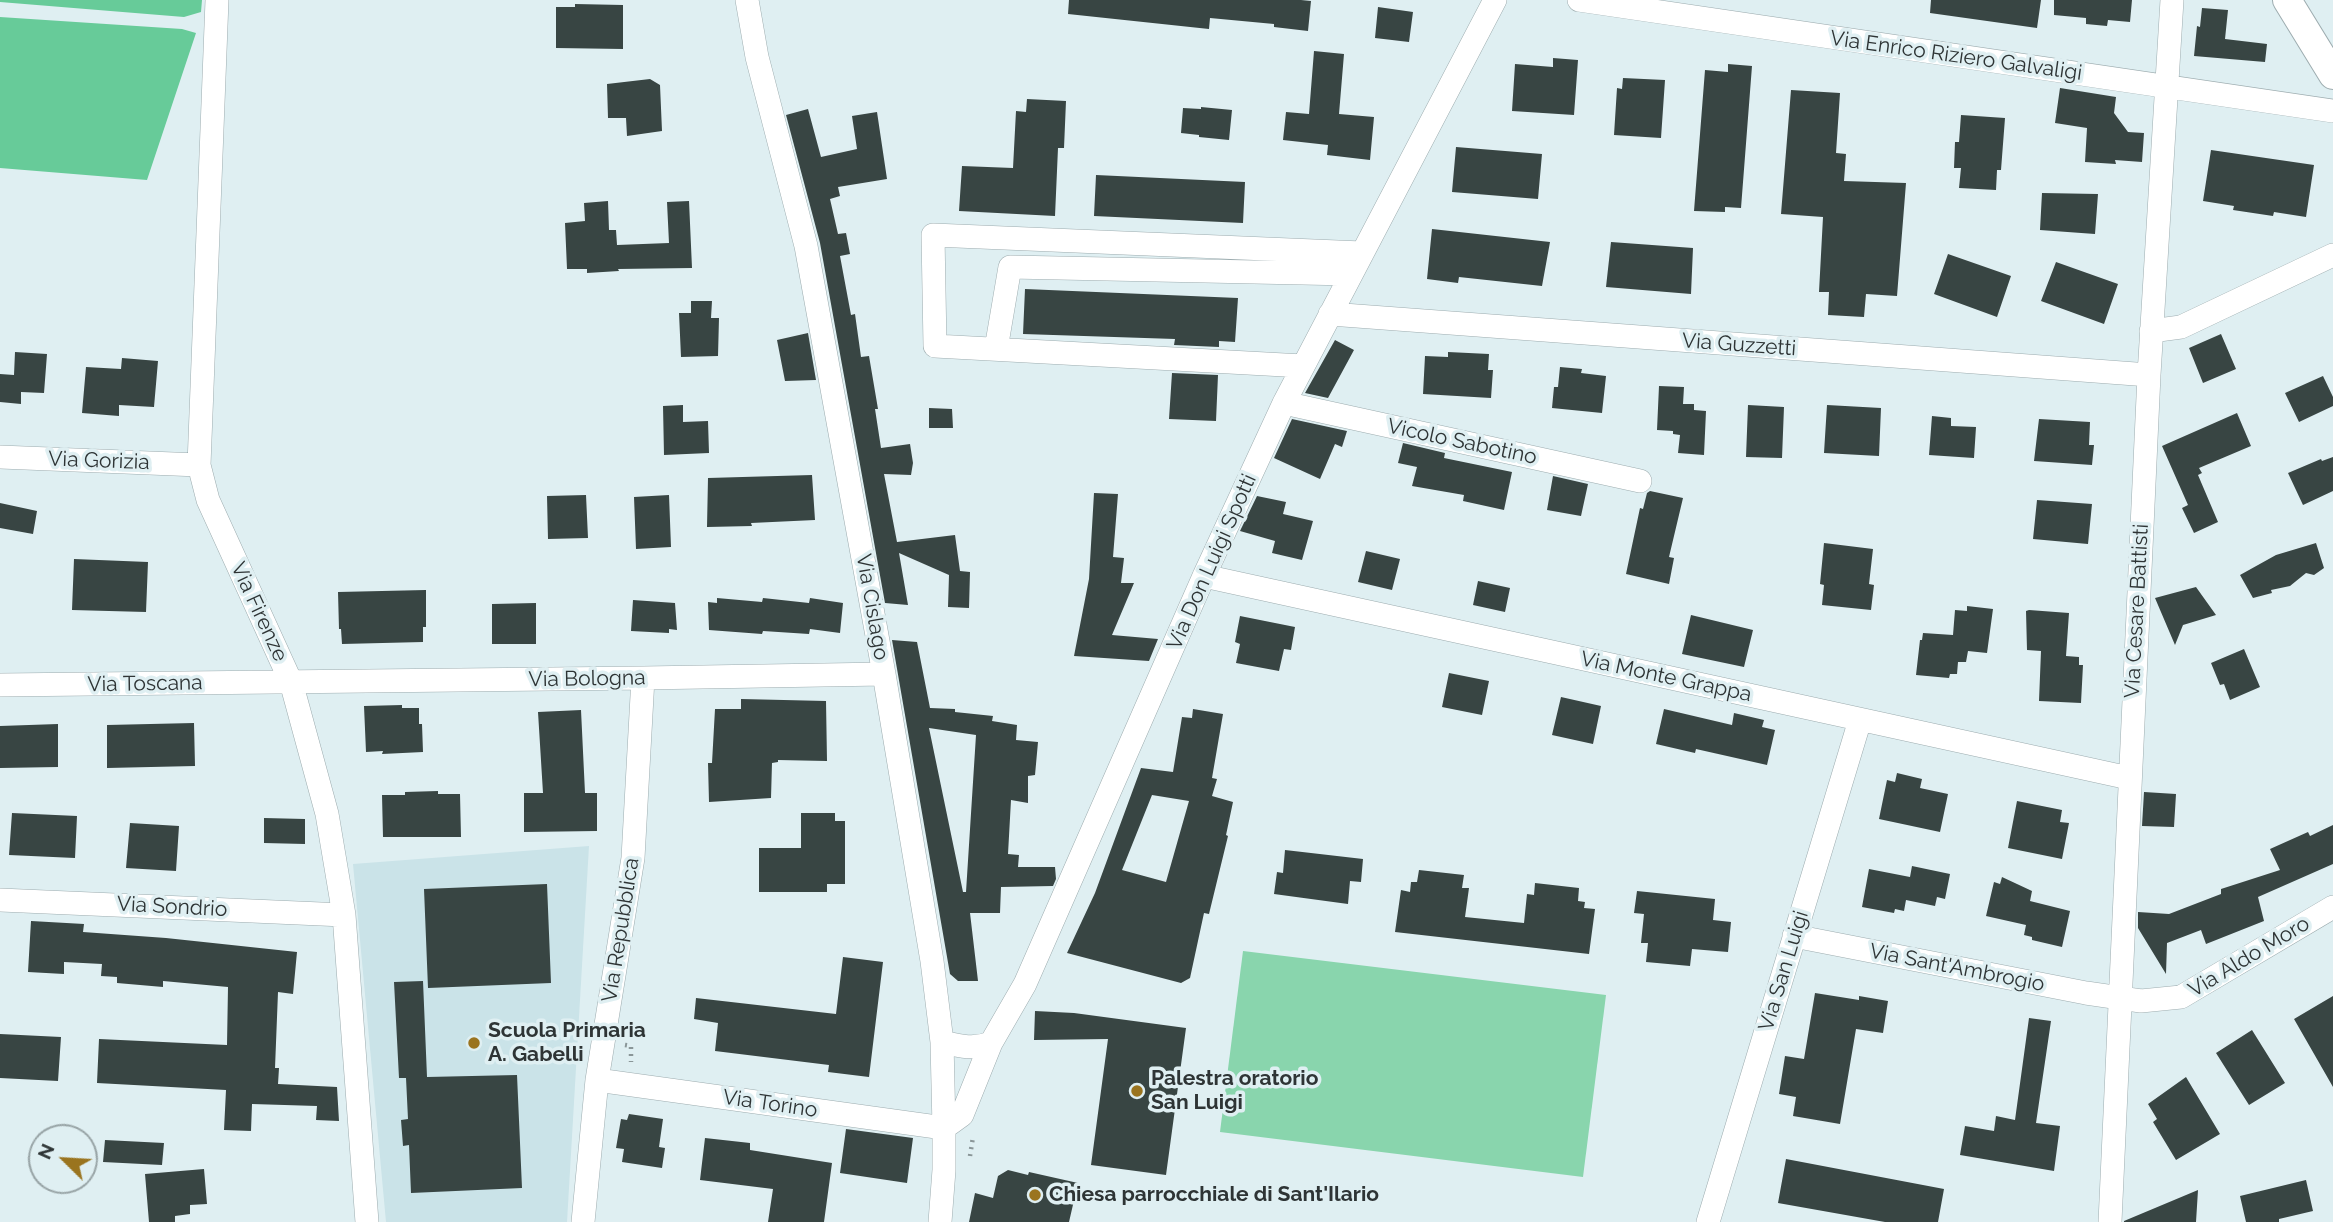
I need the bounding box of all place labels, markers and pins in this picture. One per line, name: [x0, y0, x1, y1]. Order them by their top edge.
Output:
place label: Scuola Primaria A. Gabelli: [488, 1018, 646, 1068]
marker: Scuola Primaria A. Gabelli: [466, 1035, 482, 1051]
place label: Palestra oratorio San Luigi: [1151, 1066, 1318, 1116]
marker: Palestra oratorio San Luigi: [1129, 1083, 1145, 1099]
place label: Chiesa parrocchiale di Sant'Ilario: [1049, 1182, 1379, 1208]
marker: Chiesa parrocchiale di Sant'Ilario: [1027, 1187, 1043, 1203]

